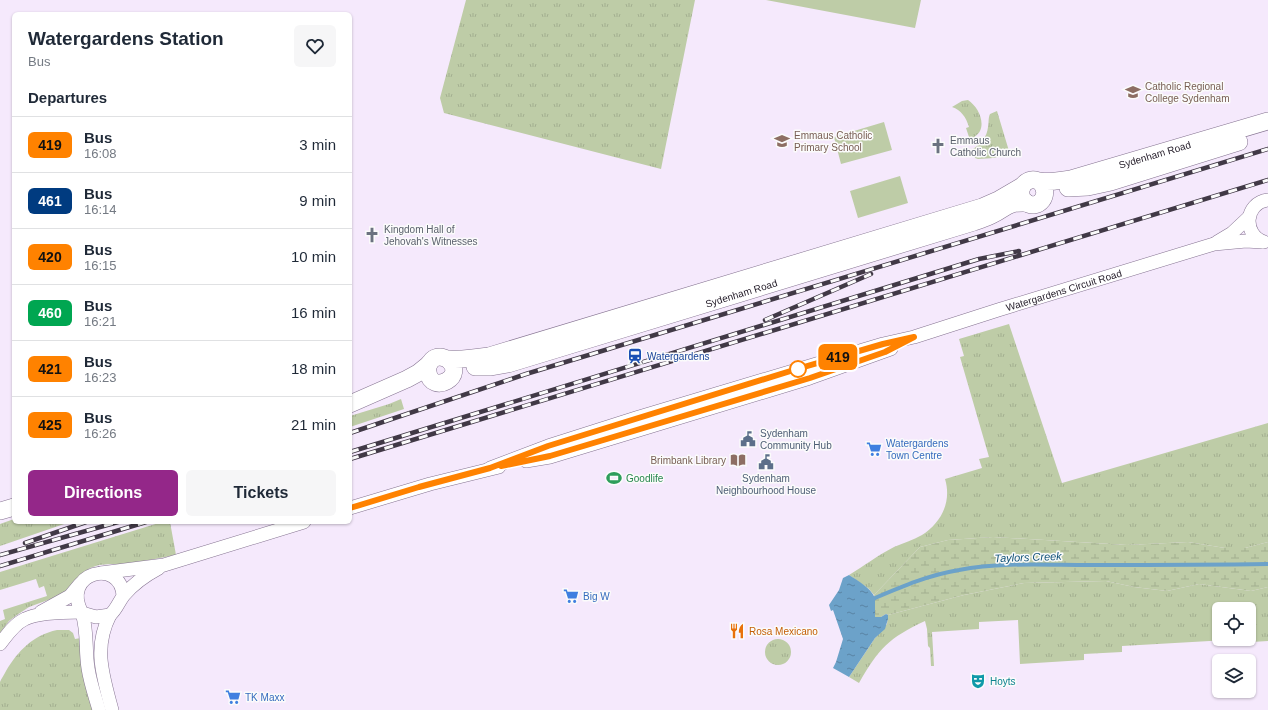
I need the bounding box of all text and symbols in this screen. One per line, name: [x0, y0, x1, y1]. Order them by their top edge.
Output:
button: heart: [294, 25, 336, 67]
text: Watergardens Station: [28, 28, 224, 49]
text: Bus: [28, 54, 50, 69]
place label: Catholic Regional College Sydenham: [1145, 81, 1230, 104]
school or university icon: Catholic Regional College Sydenham: [1124, 83, 1142, 101]
text: Departures: [28, 89, 107, 106]
text: Bus: [84, 129, 112, 146]
place label: Emmaus Catholic Primary School: [794, 130, 872, 153]
school or university icon: Emmaus Catholic Primary School: [773, 132, 791, 150]
place label: Emmaus Catholic Church: [950, 135, 1021, 158]
text: 3 min: [299, 136, 336, 153]
text: 419: [38, 137, 62, 153]
church icon: Emmaus Catholic Church: [929, 137, 947, 155]
street label: Sydenham Road: [1117, 139, 1192, 171]
text: 16:08: [84, 146, 117, 161]
text: Bus: [84, 185, 112, 202]
text: 9 min: [299, 192, 336, 209]
text: 461: [38, 193, 62, 209]
text: 16:14: [84, 202, 117, 217]
place label: Kingdom Hall of Jehovah's Witnesses: [384, 224, 478, 247]
church icon: Kingdom Hall of Jehovah's Witnesses: [363, 226, 381, 244]
text: Bus: [84, 241, 112, 258]
text: 10 min: [291, 248, 336, 265]
text: 420: [38, 249, 62, 265]
text: 16:15: [84, 258, 117, 273]
street label: Watergardens Circuit Road: [1005, 268, 1123, 313]
street label: Sydenham Road: [704, 277, 779, 310]
text: Bus: [84, 297, 112, 314]
text: 16 min: [291, 304, 336, 321]
text: 460: [38, 305, 62, 321]
text: 16:21: [84, 314, 117, 329]
line badge: 419: [815, 344, 861, 370]
station icon: Watergardens: [626, 347, 644, 365]
text: 419: [826, 349, 850, 365]
place label: Watergardens: [647, 351, 709, 362]
text: Bus: [84, 353, 112, 370]
text: 18 min: [291, 360, 336, 377]
unlabelled marker: [789, 360, 807, 378]
text: 421: [38, 361, 62, 377]
text: 16:23: [84, 370, 117, 385]
text: Bus: [84, 409, 112, 426]
text: 21 min: [291, 416, 336, 433]
text: 425: [38, 417, 62, 433]
text: 16:26: [84, 426, 117, 441]
place label: Sydenham Community Hub: [760, 428, 832, 451]
public building icon: Sydenham Community Hub: [739, 430, 757, 448]
place label: Watergardens Town Centre: [886, 438, 948, 461]
supermarket icon: Watergardens Town Centre: [865, 440, 883, 458]
library icon: Brimbank Library: [729, 451, 747, 469]
public building icon: Sydenham Neighbourhood House: [757, 453, 775, 471]
place label: Brimbank Library: [650, 455, 726, 466]
sports icon: Goodlife: [605, 469, 623, 487]
button: Directions: [28, 470, 178, 516]
button: Tickets: [186, 470, 336, 516]
place label: Goodlife: [626, 473, 664, 484]
place label: Sydenham Neighbourhood House: [716, 473, 816, 496]
water label: Taylors Creek: [994, 550, 1062, 564]
supermarket icon: Big W: [562, 587, 580, 605]
place label: Big W: [583, 591, 610, 602]
map controls: [1212, 602, 1256, 698]
button: locate: [1212, 602, 1256, 646]
restaurant icon: Rosa Mexicano: [728, 622, 746, 640]
place label: Rosa Mexicano: [749, 626, 818, 637]
button: layers: [1212, 654, 1256, 698]
theatre icon: Hoyts: [969, 672, 987, 690]
place label: Hoyts: [990, 676, 1016, 687]
supermarket icon: TK Maxx: [224, 688, 242, 706]
place label: TK Maxx: [245, 692, 284, 703]

